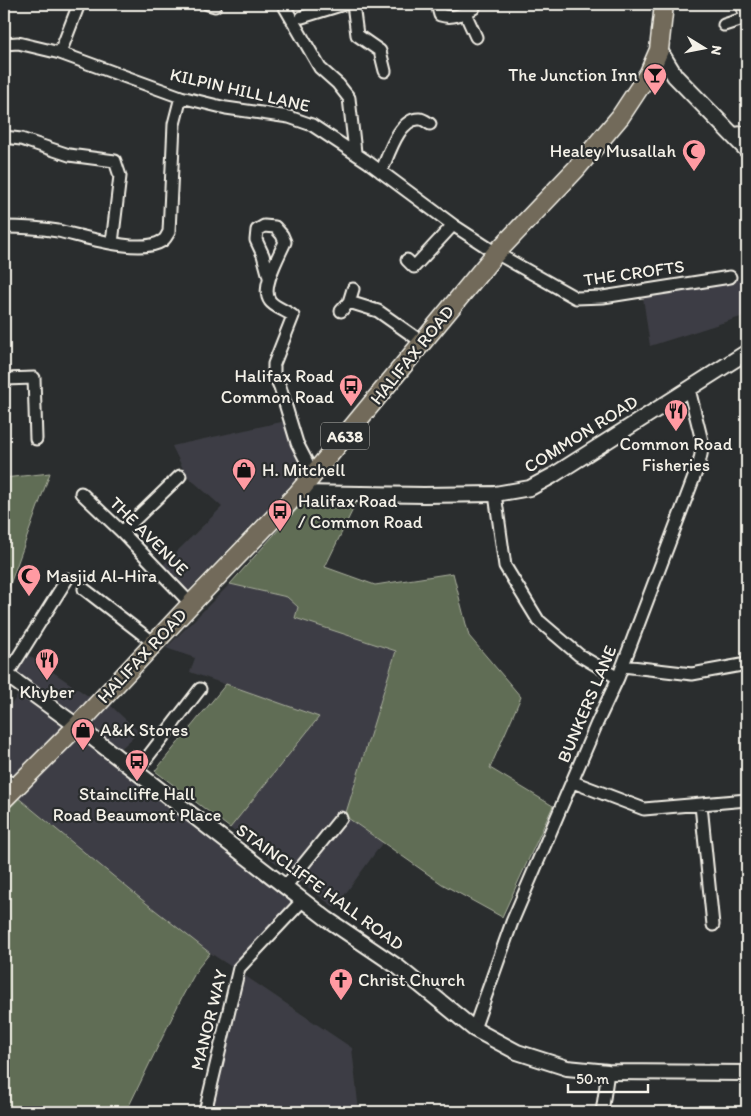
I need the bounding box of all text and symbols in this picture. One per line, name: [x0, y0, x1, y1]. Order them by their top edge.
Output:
north arrow: [678, 22, 728, 72]
text: N: [707, 44, 726, 56]
bar icon: The Junction Inn: [642, 62, 668, 96]
street label: KILPIN HILL LANE: [168, 63, 312, 117]
place label: The Junction Inn: [508, 64, 638, 86]
mosque icon: Healey Musallah: [681, 138, 707, 172]
place label: Healey Musallah: [550, 140, 676, 162]
street label: THE CROFTS: [582, 255, 686, 291]
street label: HALIFAX ROAD: [365, 301, 459, 409]
place label: Halifax Road Common Road: [221, 365, 334, 408]
bus stop icon: Halifax Road Common Road: [338, 373, 364, 407]
street label: COMMON ROAD: [520, 390, 642, 478]
restaurant icon: Common Road Fisheries: [663, 398, 689, 432]
road number: A638: [321, 422, 369, 450]
place label: Common Road Fisheries: [619, 433, 733, 476]
shop icon: H. Mitchell: [231, 457, 257, 491]
place label: H. Mitchell: [262, 459, 345, 481]
place label: Halifax Road / Common Road: [298, 490, 423, 533]
street label: THE AVENUE: [105, 492, 193, 580]
bus stop icon: Halifax Road / Common Road: [267, 498, 293, 532]
mosque icon: Masjid Al-Hira: [16, 563, 42, 597]
place label: Masjid Al-Hira: [46, 565, 157, 587]
street label: HALIFAX ROAD: [92, 604, 192, 708]
street label: BUNKERS LANE: [552, 642, 622, 766]
restaurant icon: Khyber: [34, 647, 60, 681]
place label: Khyber: [20, 681, 75, 703]
shop icon: A&K Stores: [70, 717, 96, 751]
place label: A&K Stores: [100, 719, 188, 741]
bus stop icon: Staincliffe Hall Road Beaumont Place: [124, 748, 150, 782]
place label: Staincliffe Hall Road Beaumont Place: [53, 783, 221, 826]
street label: STAINCLIFFE HALL ROAD: [232, 819, 408, 955]
street label: MANOR WAY: [186, 967, 232, 1073]
church icon: Christ Church: [328, 967, 354, 1001]
place label: Christ Church: [358, 969, 465, 991]
scale bar: [568, 1061, 648, 1093]
text: 50 m: [576, 1070, 609, 1088]

